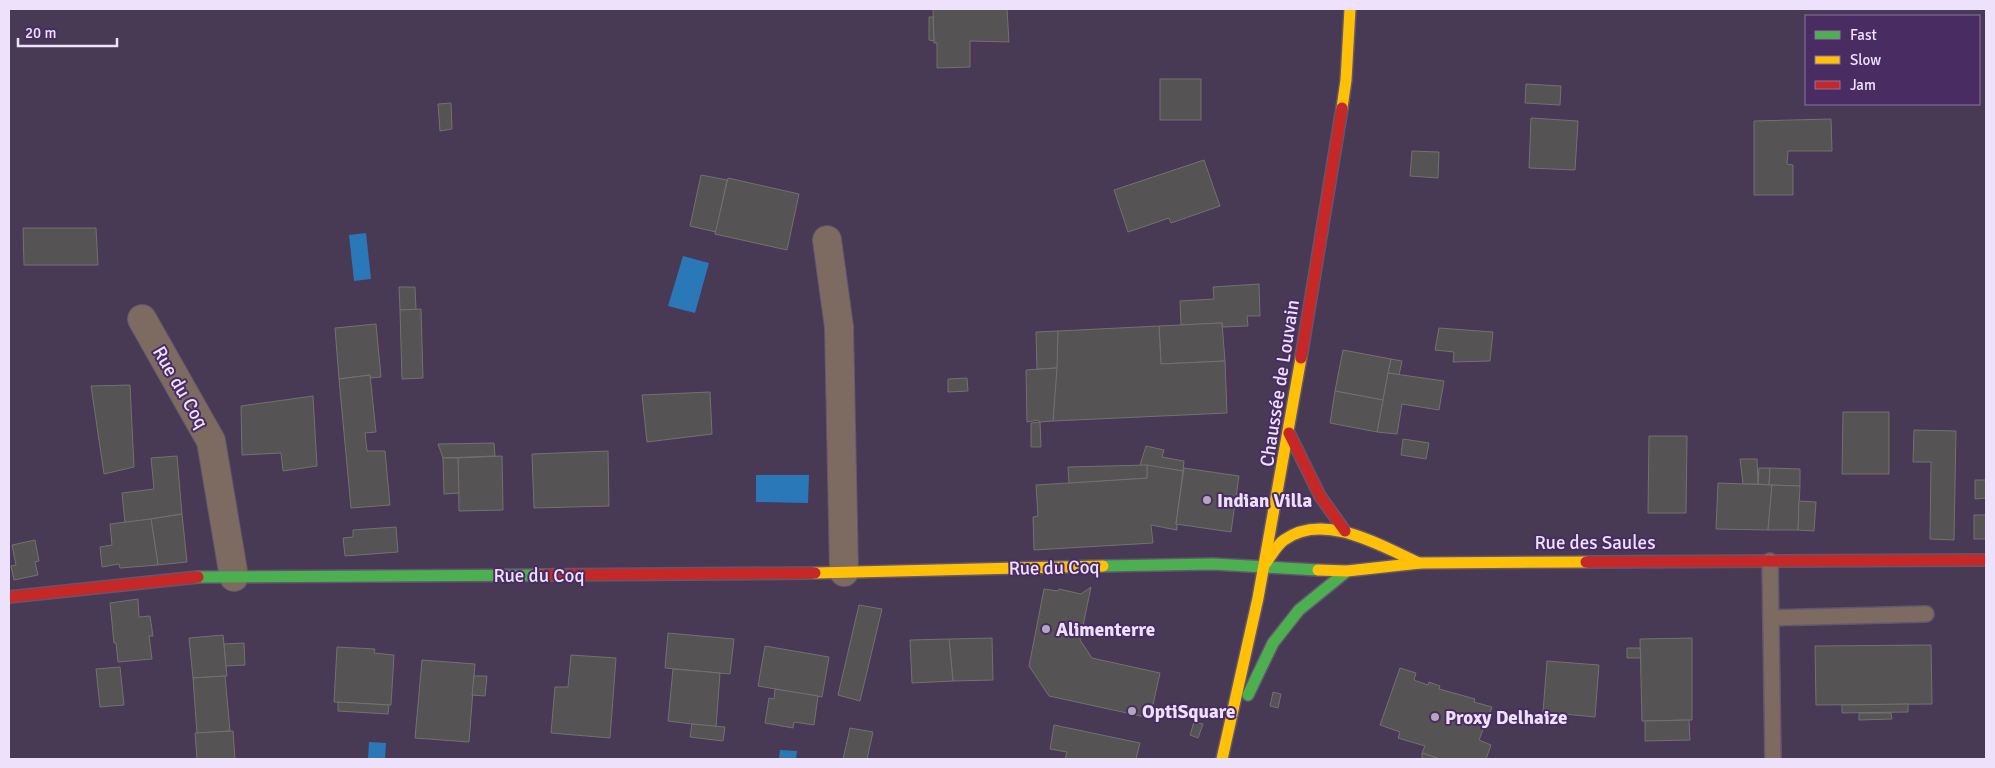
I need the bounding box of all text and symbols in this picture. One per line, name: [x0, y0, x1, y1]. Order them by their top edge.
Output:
scale bar: [18, 15, 116, 47]
legend: [1805, 15, 1980, 105]
text: 20 m: [25, 24, 56, 42]
text: Fast: [1850, 26, 1877, 44]
text: Slow: [1850, 51, 1881, 69]
text: Jam: [1850, 76, 1876, 94]
street label: Chaussée de Louvain: [1255, 298, 1305, 468]
street label: Rue du Coq: [147, 342, 213, 433]
place label: Indian Villa: [1217, 489, 1313, 513]
marker: Indian Villa: [1201, 494, 1213, 506]
street label: Rue des Saules: [1535, 531, 1655, 555]
street label: Rue du Coq: [1008, 555, 1100, 581]
street label: Rue du Coq: [494, 564, 584, 588]
place label: Alimenterre: [1056, 618, 1155, 642]
marker: Alimenterre: [1040, 623, 1052, 635]
place label: OptiSquare: [1142, 700, 1235, 724]
marker: OptiSquare: [1126, 705, 1138, 717]
place label: Proxy Delhaize: [1445, 706, 1567, 730]
marker: Proxy Delhaize: [1429, 711, 1441, 723]

